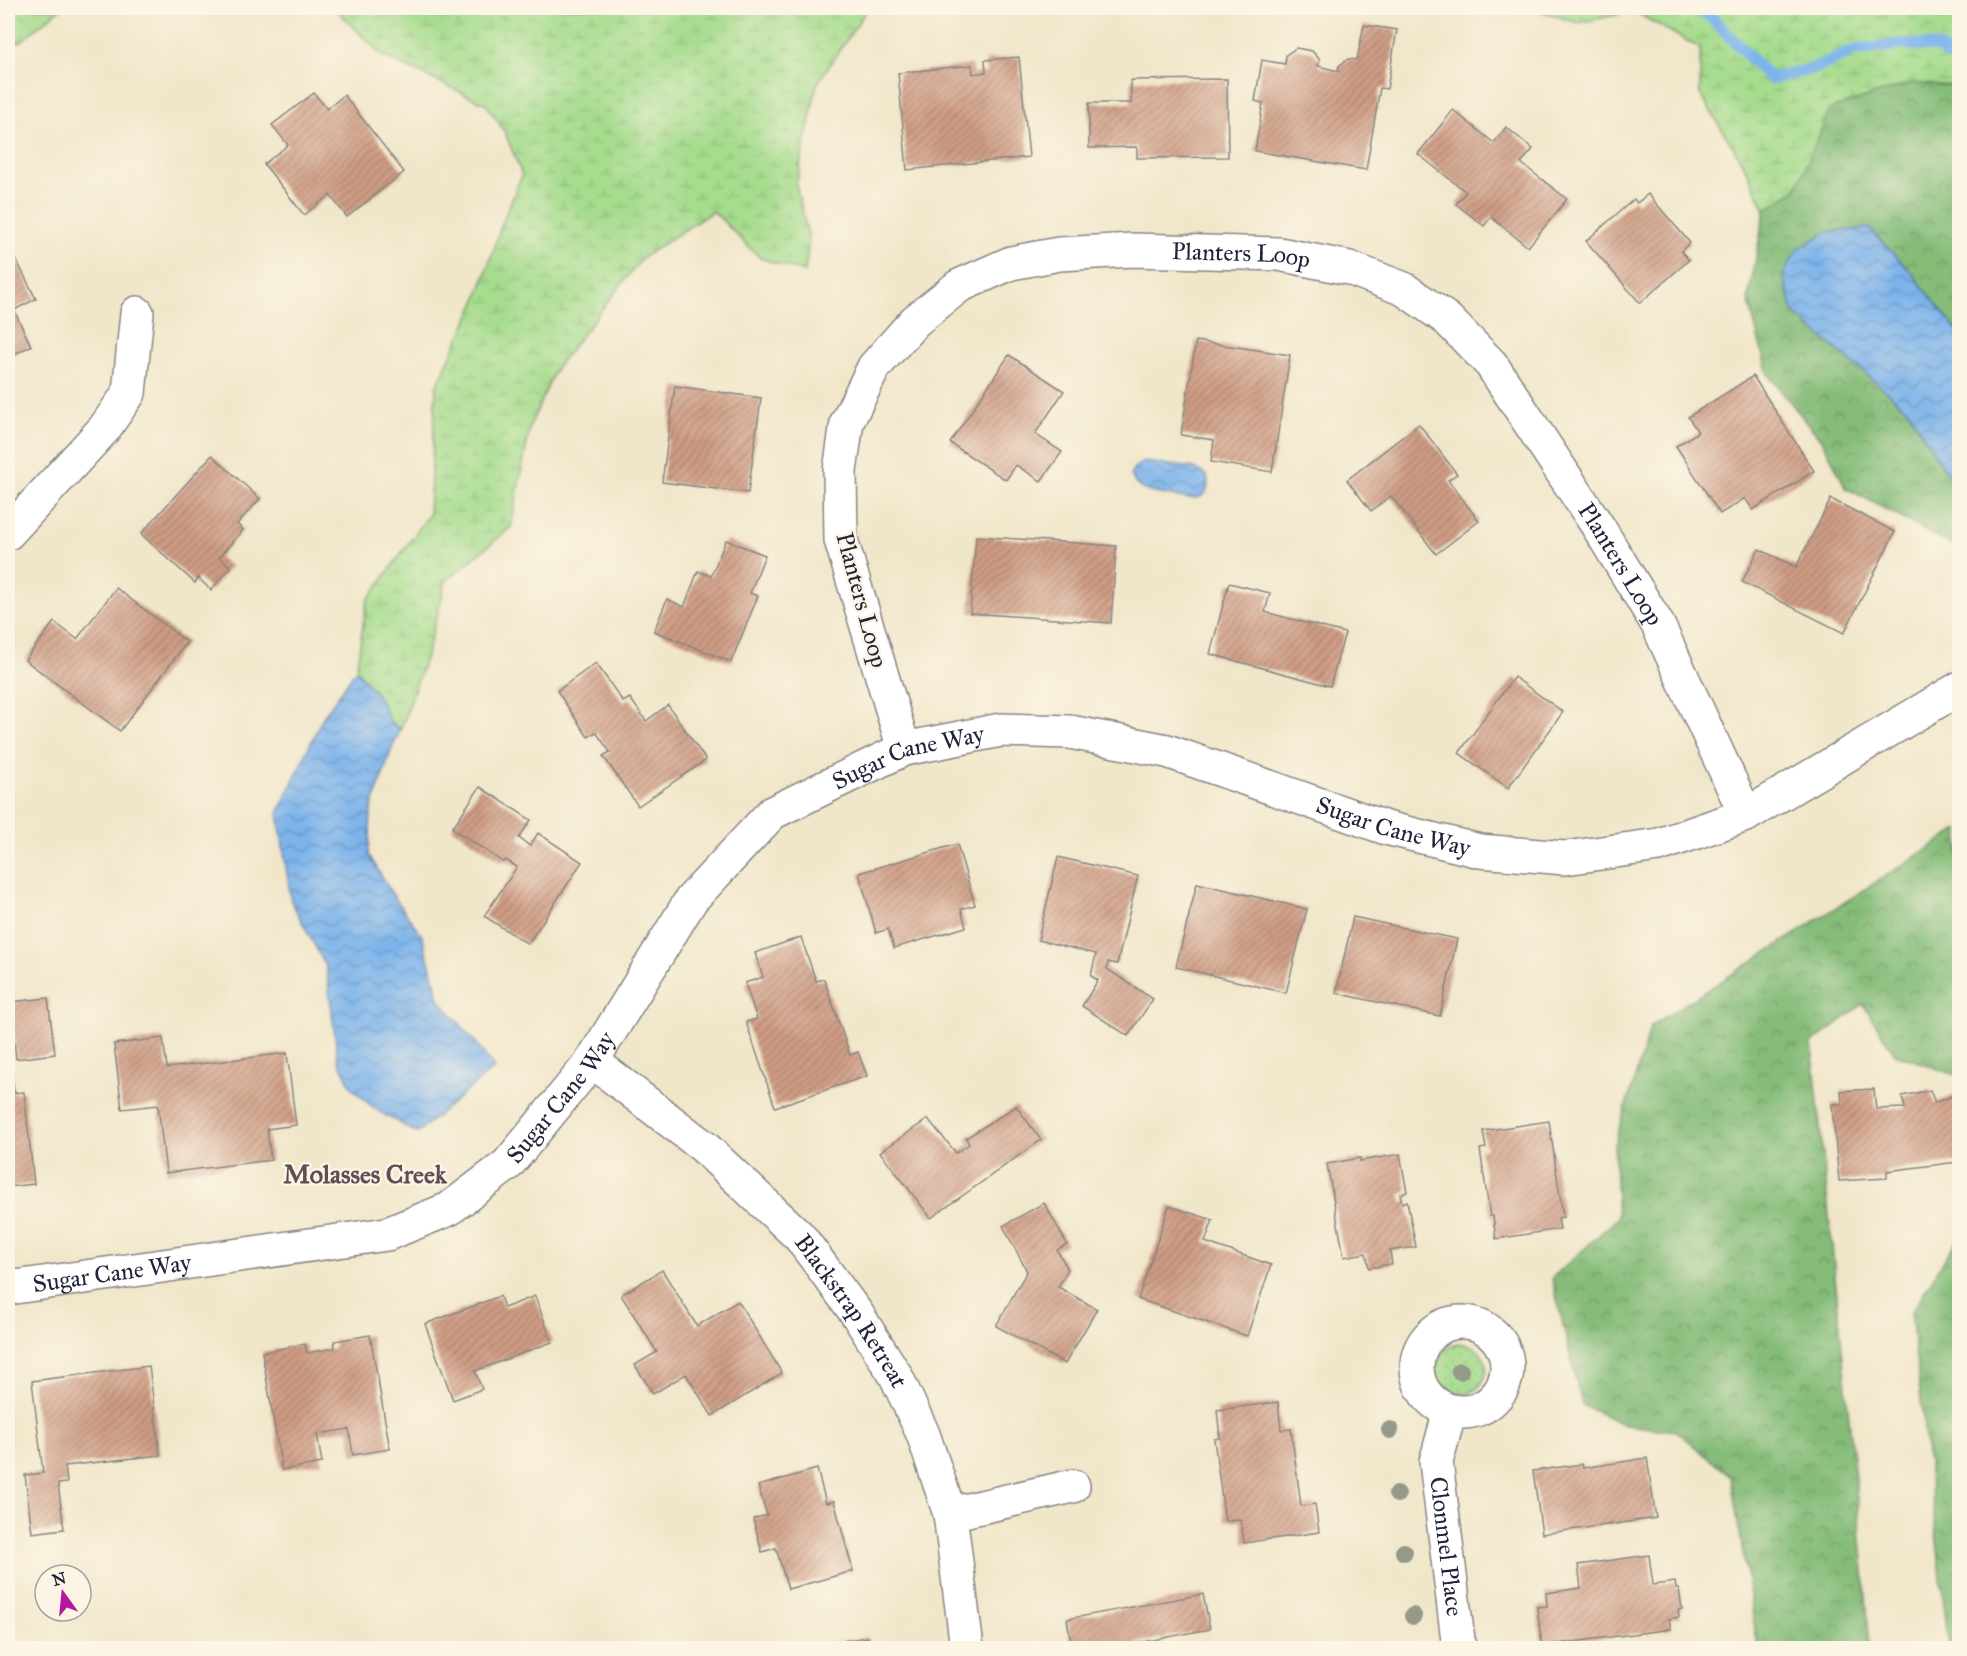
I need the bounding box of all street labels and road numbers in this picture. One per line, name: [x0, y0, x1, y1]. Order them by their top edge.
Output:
street label: Planters Loop: [1171, 236, 1313, 275]
street label: Planters Loop: [1571, 497, 1670, 631]
street label: Planters Loop: [830, 529, 894, 671]
street label: Sugar Cane Way: [827, 718, 987, 797]
street label: Sugar Cane Way: [1312, 790, 1474, 863]
street label: Sugar Cane Way: [500, 1025, 622, 1169]
street label: Blackstrap Retreat: [788, 1228, 915, 1393]
street label: Sugar Cane Way: [31, 1247, 194, 1299]
street label: Clonmel Place: [1423, 1475, 1470, 1618]

